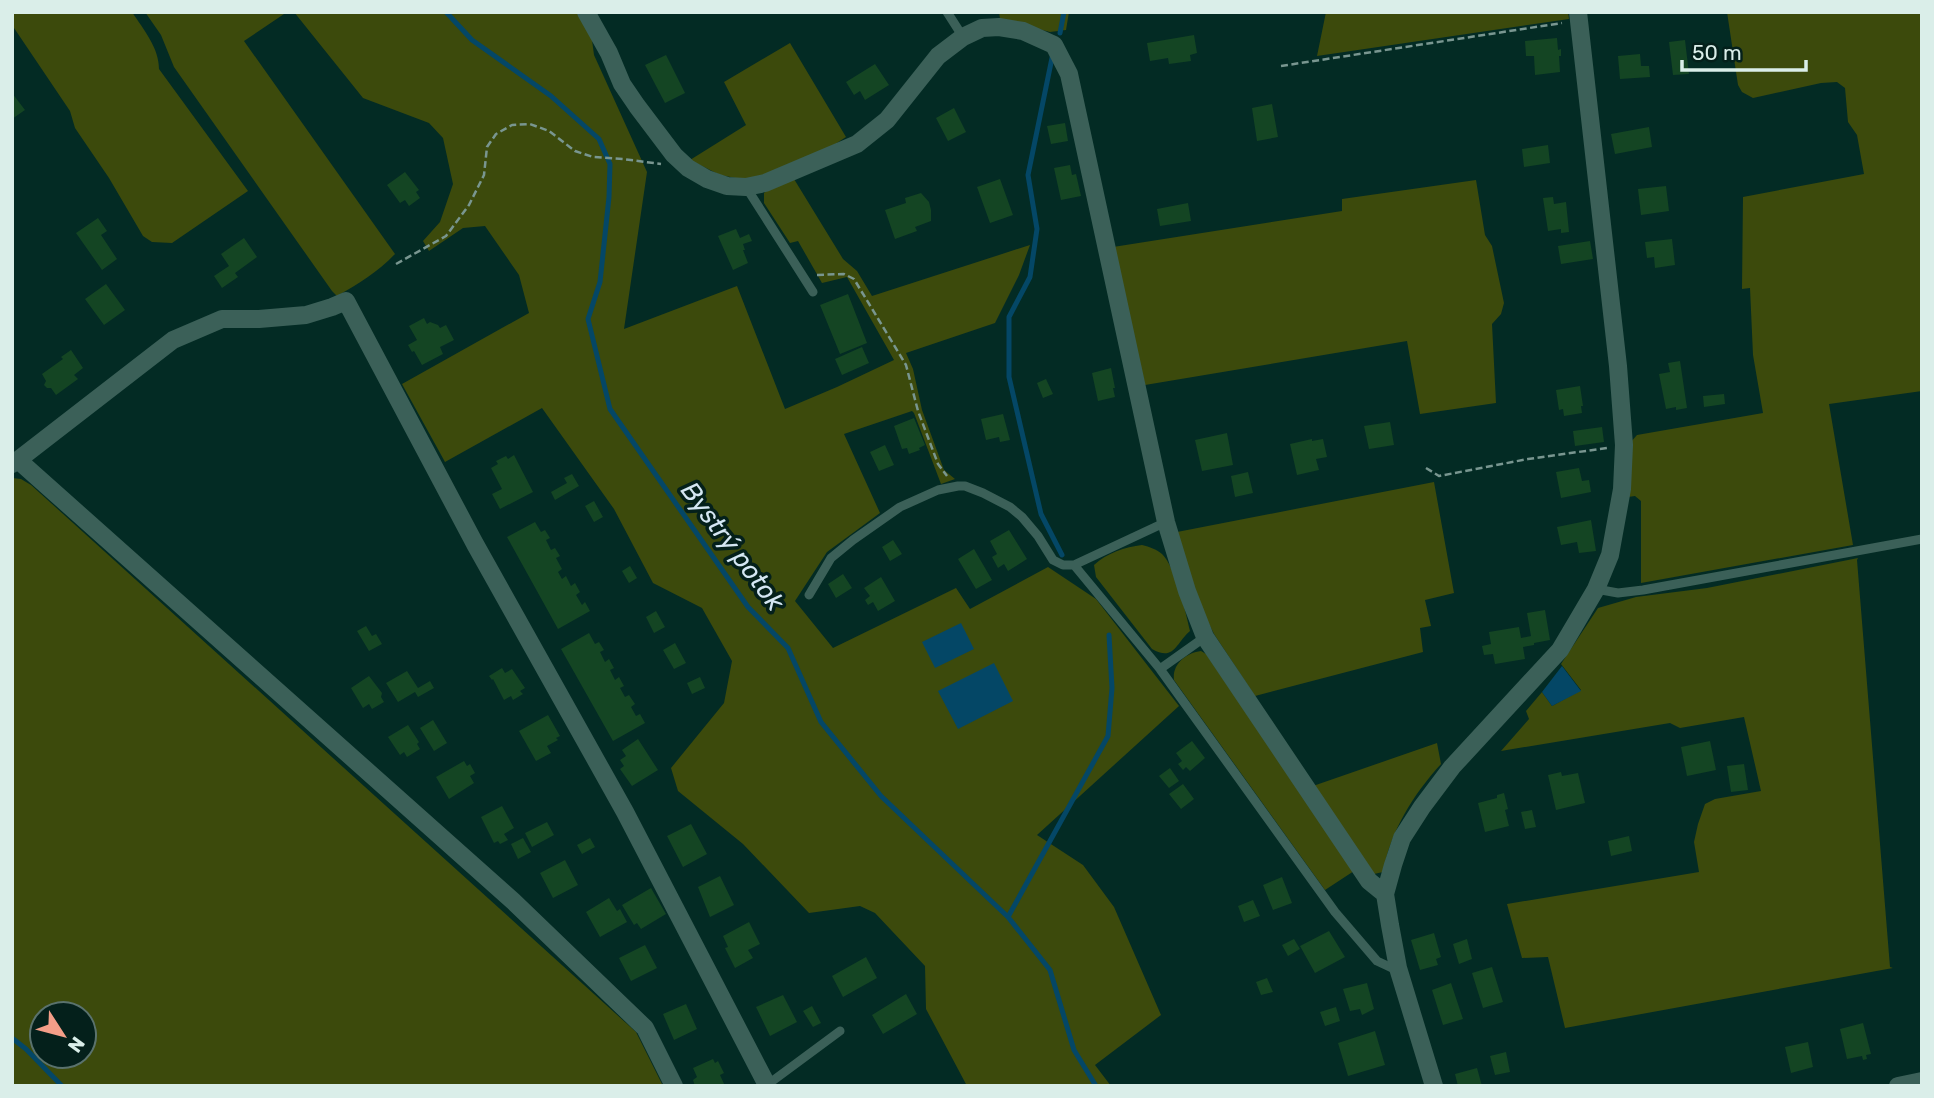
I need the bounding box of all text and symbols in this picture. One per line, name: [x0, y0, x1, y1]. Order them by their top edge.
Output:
scale bar: [1682, 28, 1806, 72]
text: 50 m: [1692, 40, 1742, 65]
water label: Bystrý potok: [674, 476, 791, 617]
north arrow: [28, 1000, 98, 1070]
text: N: [63, 1032, 90, 1057]

